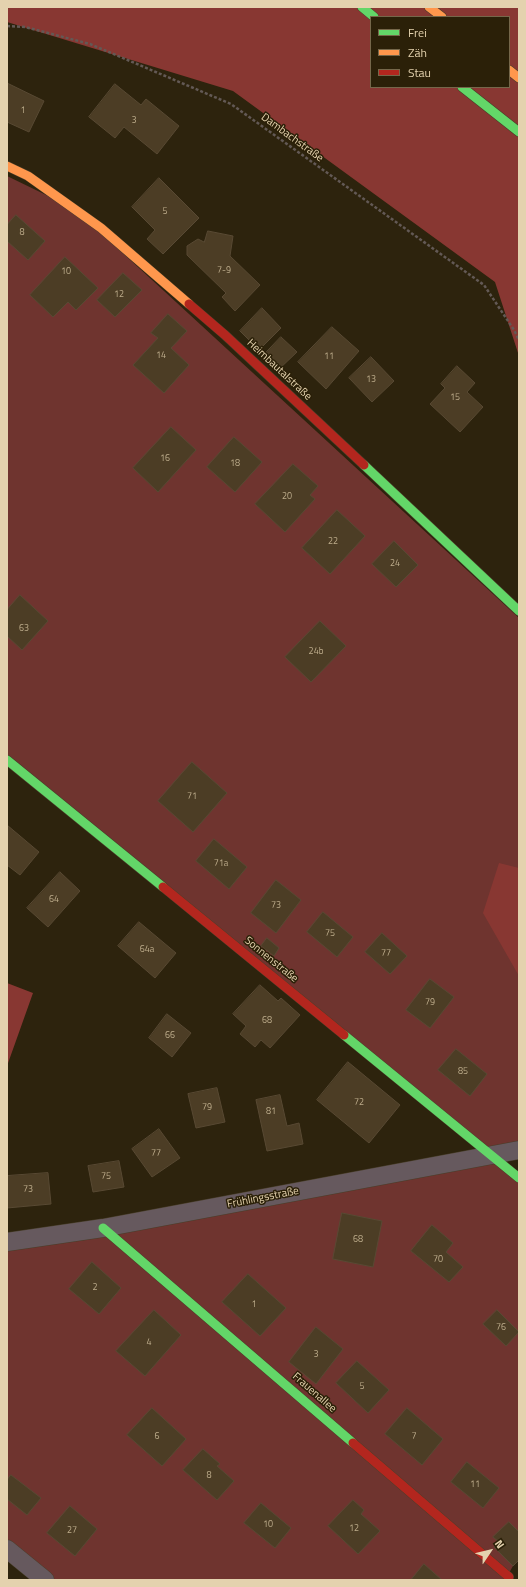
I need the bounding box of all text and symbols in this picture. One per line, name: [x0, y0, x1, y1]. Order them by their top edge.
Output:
legend: [370, 16, 510, 88]
text: Frei: [408, 23, 427, 42]
text: Zäh: [408, 43, 427, 62]
text: Stau: [408, 63, 431, 82]
house number: 1: [20, 106, 26, 116]
street label: Dambachstraße: [258, 111, 326, 165]
house number: 3: [131, 116, 137, 126]
house number: 5: [162, 207, 168, 217]
house number: 8: [19, 228, 25, 238]
house number: 7-9: [217, 266, 231, 276]
house number: 10: [61, 267, 71, 277]
house number: 12: [114, 290, 124, 300]
street label: Heimbautalstraße: [244, 337, 314, 403]
house number: 14: [156, 351, 166, 361]
house number: 11: [324, 352, 334, 362]
house number: 13: [366, 375, 376, 385]
house number: 15: [450, 393, 460, 403]
house number: 16: [160, 454, 170, 464]
house number: 18: [230, 459, 240, 469]
house number: 20: [282, 492, 292, 502]
house number: 22: [328, 537, 338, 547]
house number: 24: [390, 559, 400, 569]
house number: 63: [19, 624, 29, 634]
house number: 24b: [309, 647, 323, 657]
house number: 71: [187, 792, 197, 802]
house number: 71a: [214, 859, 228, 869]
house number: 64: [49, 895, 59, 905]
house number: 73: [271, 901, 281, 911]
house number: 75: [325, 929, 335, 939]
street label: Sonnenstraße: [242, 934, 300, 986]
house number: 64a: [140, 945, 154, 955]
house number: 77: [381, 949, 391, 959]
house number: 79: [425, 998, 435, 1008]
house number: 68: [262, 1016, 272, 1026]
house number: 66: [165, 1031, 175, 1041]
house number: 85: [458, 1067, 468, 1077]
house number: 72: [354, 1098, 364, 1108]
house number: 79: [202, 1103, 212, 1113]
house number: 81: [266, 1107, 276, 1117]
house number: 77: [151, 1149, 161, 1159]
house number: 75: [101, 1172, 111, 1182]
house number: 73: [23, 1185, 33, 1195]
street label: Frühlingsstraße: [226, 1185, 300, 1211]
house number: 68: [353, 1235, 363, 1245]
house number: 70: [433, 1255, 443, 1265]
house number: 2: [92, 1283, 98, 1293]
house number: 1: [251, 1300, 257, 1310]
house number: 76: [496, 1323, 506, 1333]
house number: 4: [146, 1338, 152, 1348]
house number: 3: [313, 1350, 319, 1360]
street label: Frauenallee: [289, 1370, 339, 1416]
house number: 5: [359, 1382, 365, 1392]
house number: 6: [154, 1432, 160, 1442]
house number: 7: [411, 1432, 417, 1442]
house number: 8: [206, 1471, 212, 1481]
house number: 11: [470, 1480, 480, 1490]
house number: 10: [263, 1520, 273, 1530]
house number: 12: [349, 1524, 359, 1534]
house number: 27: [67, 1526, 77, 1536]
north arrow: [470, 1531, 510, 1571]
text: N: [491, 1536, 509, 1552]

